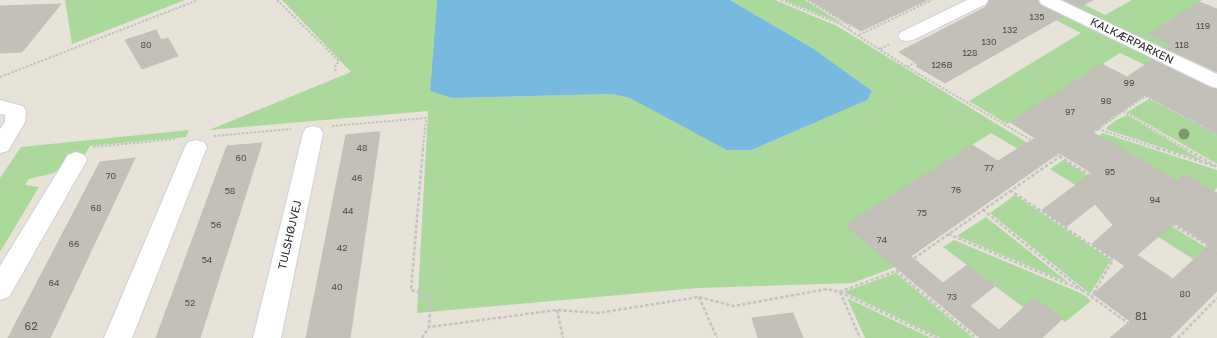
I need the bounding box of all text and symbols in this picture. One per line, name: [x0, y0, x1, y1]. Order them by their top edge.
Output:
house number: 135: [1030, 12, 1044, 22]
street label: KALKÆRPARKEN: [1088, 15, 1176, 67]
house number: 119: [1196, 21, 1210, 31]
house number: 132: [1003, 25, 1017, 35]
house number: 130: [981, 37, 997, 47]
house number: 80: [140, 40, 152, 50]
house number: 118: [1175, 40, 1189, 50]
house number: 128: [962, 48, 978, 58]
house number: 126B: [931, 60, 953, 70]
house number: 99: [1124, 78, 1134, 88]
house number: 98: [1101, 96, 1111, 106]
house number: 97: [1065, 107, 1075, 117]
house number: 48: [357, 143, 367, 153]
house number: 60: [235, 153, 247, 163]
house number: 77: [984, 163, 994, 173]
house number: 95: [1105, 167, 1115, 177]
house number: 70: [106, 171, 116, 181]
house number: 46: [352, 173, 362, 183]
house number: 76: [951, 185, 961, 195]
house number: 58: [225, 186, 235, 196]
house number: 94: [1150, 195, 1160, 205]
street label: TULSHØJVEJ: [276, 199, 304, 271]
house number: 68: [91, 203, 101, 213]
house number: 44: [343, 206, 353, 216]
house number: 75: [917, 208, 927, 218]
house number: 56: [211, 220, 221, 230]
house number: 74: [877, 235, 887, 245]
house number: 66: [69, 239, 79, 249]
house number: 42: [337, 243, 347, 253]
house number: 54: [202, 255, 212, 265]
house number: 64: [49, 278, 59, 288]
house number: 40: [331, 282, 343, 292]
house number: 80: [1179, 289, 1191, 299]
house number: 73: [947, 292, 957, 302]
house number: 52: [185, 298, 195, 308]
house number: 81: [1135, 310, 1147, 324]
house number: 62: [24, 320, 38, 334]

